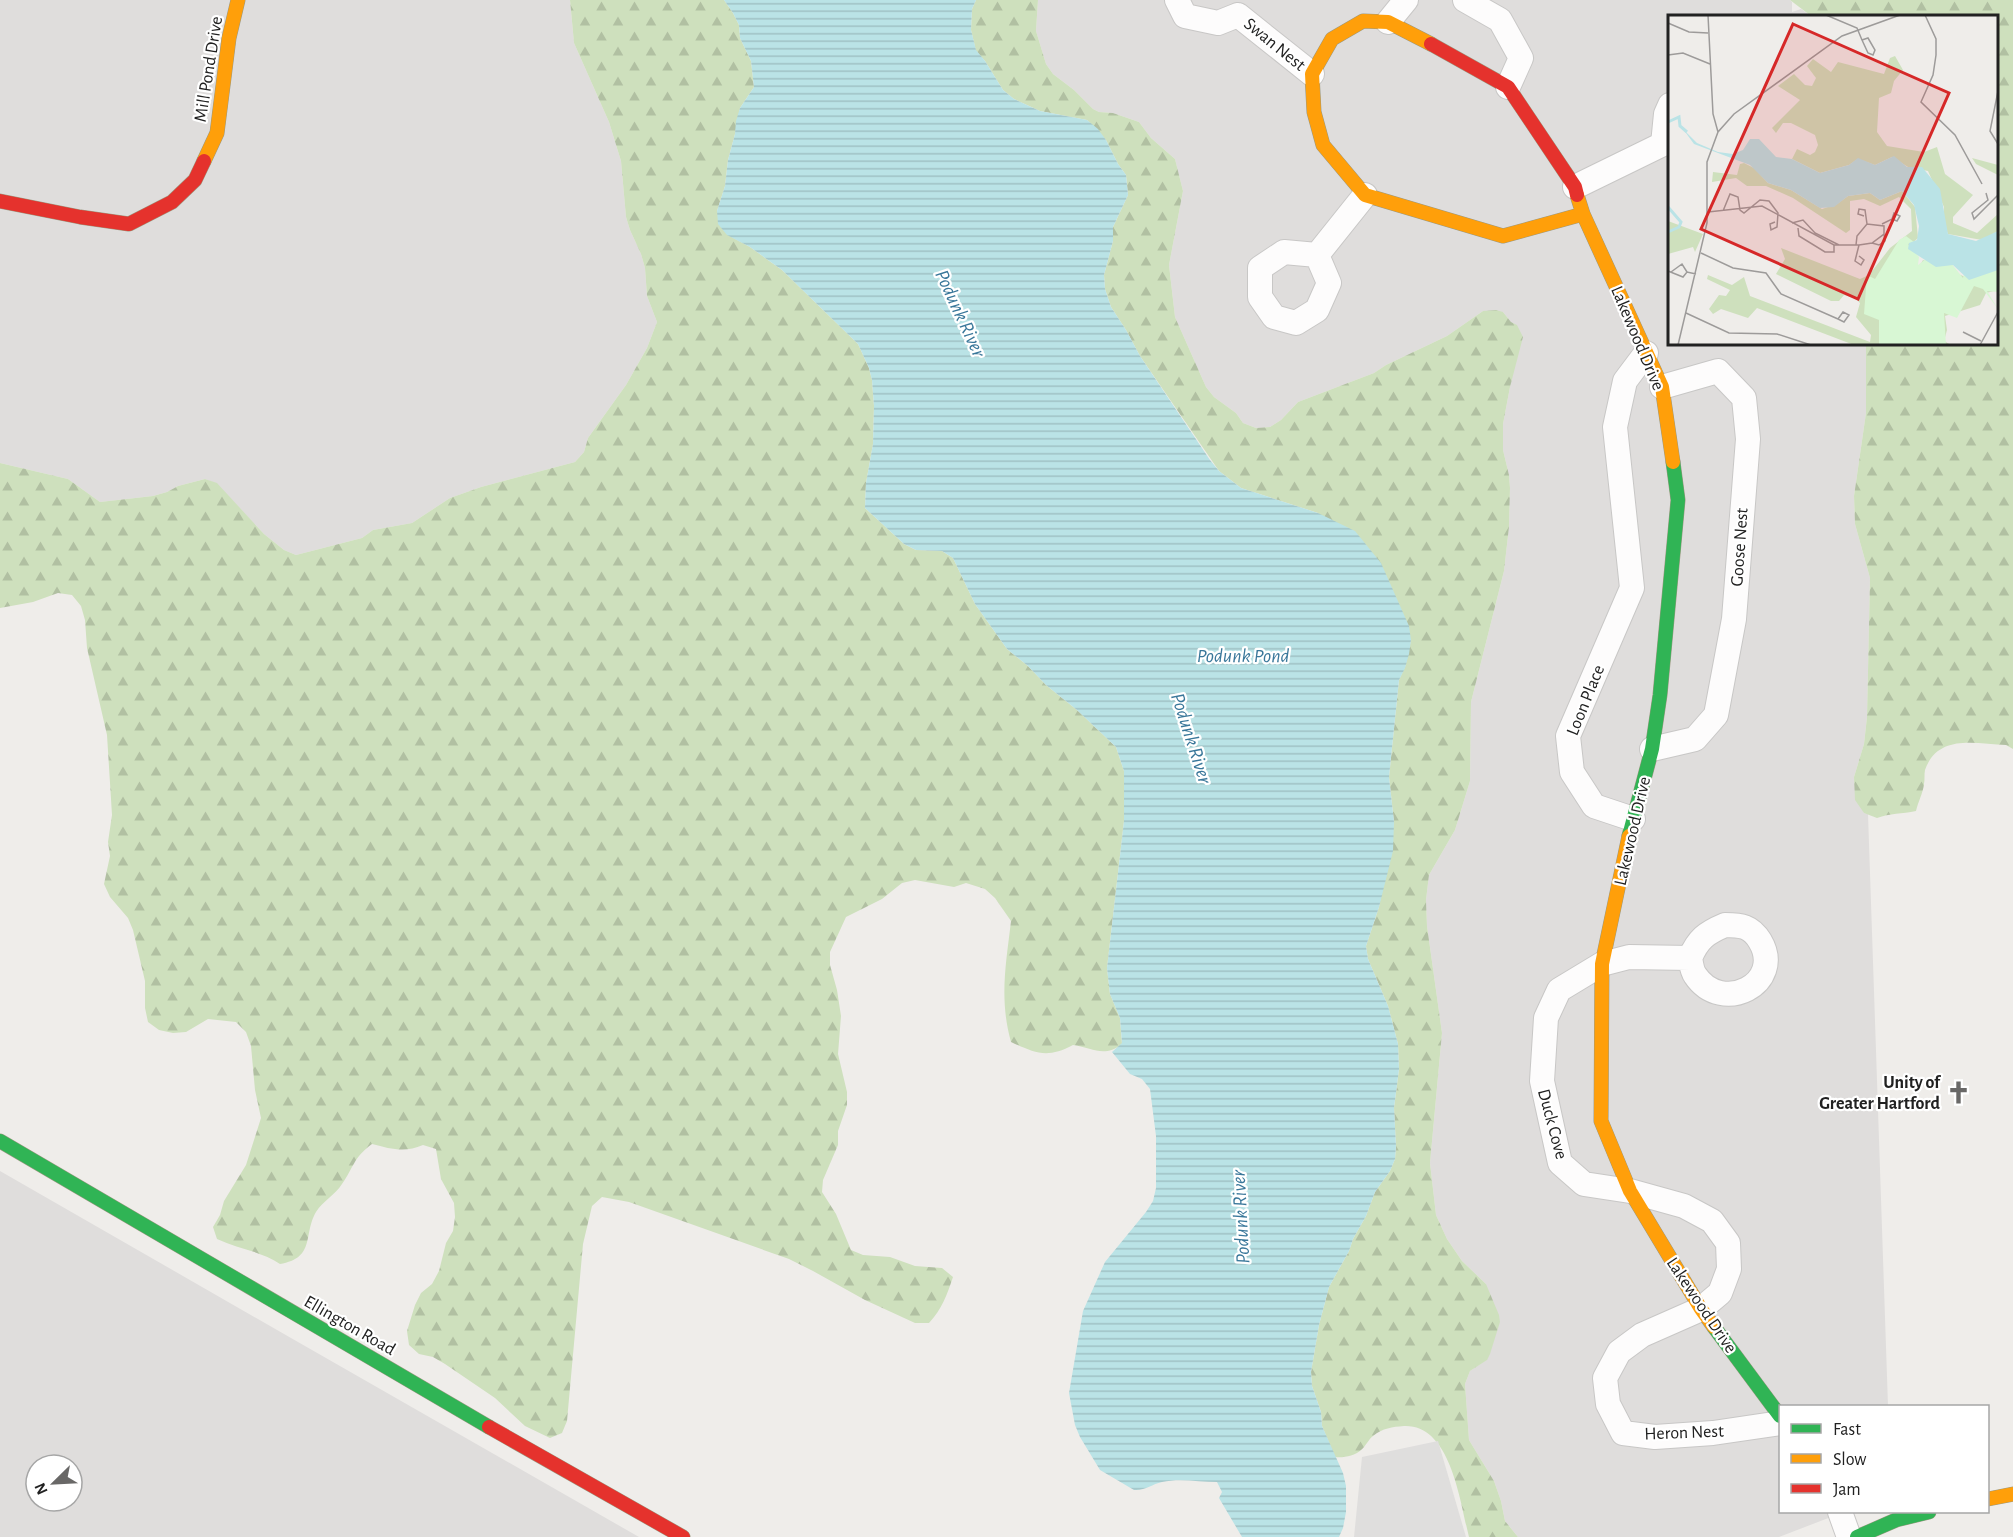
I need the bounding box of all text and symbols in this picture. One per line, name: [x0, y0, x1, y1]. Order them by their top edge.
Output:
street label: Mill Pond Drive: [192, 15, 226, 123]
street label: Swan Nest: [1240, 15, 1309, 75]
inset map: [1668, 15, 1998, 345]
water label: Podunk River: [931, 267, 989, 361]
street label: Lakewood Drive: [1607, 284, 1667, 393]
street label: Goose Nest: [1728, 507, 1752, 587]
water label: Podunk Pond: [1197, 646, 1290, 666]
street label: Loon Place: [1564, 663, 1608, 738]
water label: Podunk River: [1167, 691, 1215, 787]
street label: Lakewood Drive: [1612, 775, 1654, 887]
place label: Unity of Greater Hartford: [1819, 1074, 1942, 1113]
church icon: Unity of Greater Hartford: [1945, 1079, 1971, 1105]
street label: Duck Cove: [1534, 1087, 1570, 1161]
water label: Podunk River: [1229, 1169, 1253, 1264]
street label: Lakewood Drive: [1663, 1254, 1740, 1357]
street label: Ellington Road: [301, 1293, 398, 1359]
legend: [1779, 1405, 1989, 1513]
text: Fast: [1833, 1421, 1861, 1439]
street label: Heron Nest: [1644, 1423, 1724, 1443]
text: Slow: [1833, 1451, 1866, 1469]
north arrow: [24, 1453, 84, 1513]
text: N: [32, 1480, 51, 1497]
text: Jam: [1833, 1481, 1861, 1499]

